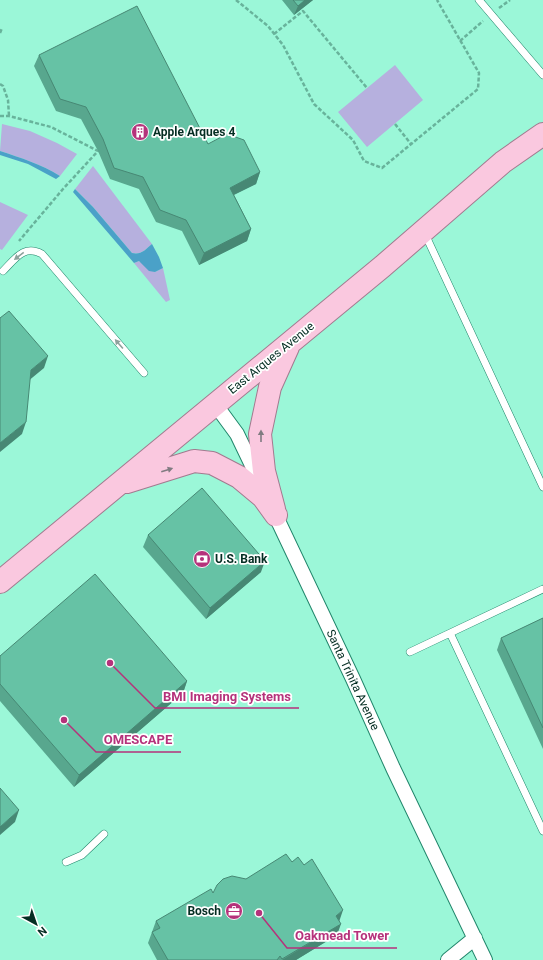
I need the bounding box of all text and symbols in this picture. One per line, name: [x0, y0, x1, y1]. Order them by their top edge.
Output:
building icon: Apple Arques 4: [130, 122, 150, 142]
place label: Apple Arques 4: [153, 125, 235, 139]
one-way arrow: [14, 252, 24, 260]
street label: East Arques Avenue: [225, 319, 317, 397]
one-way arrow: [115, 339, 124, 348]
one-way arrow: [258, 429, 264, 442]
one-way arrow: [162, 467, 174, 473]
bank icon: U.S. Bank: [192, 549, 212, 569]
place label: U.S. Bank: [215, 552, 268, 566]
street label: Santa Trinita Avenue: [324, 627, 382, 733]
callout: BMI Imaging Systems: [155, 683, 299, 708]
text: BMI Imaging Systems: [163, 689, 291, 704]
callout: OMESCAPE: [96, 727, 181, 752]
text: OMESCAPE: [104, 732, 173, 747]
office icon: Bosch: [224, 901, 244, 921]
north arrow: [16, 904, 56, 944]
place label: Bosch: [187, 904, 221, 918]
callout: Oakmead Tower: [287, 923, 397, 948]
text: N: [35, 924, 49, 939]
text: Oakmead Tower: [295, 928, 389, 943]

